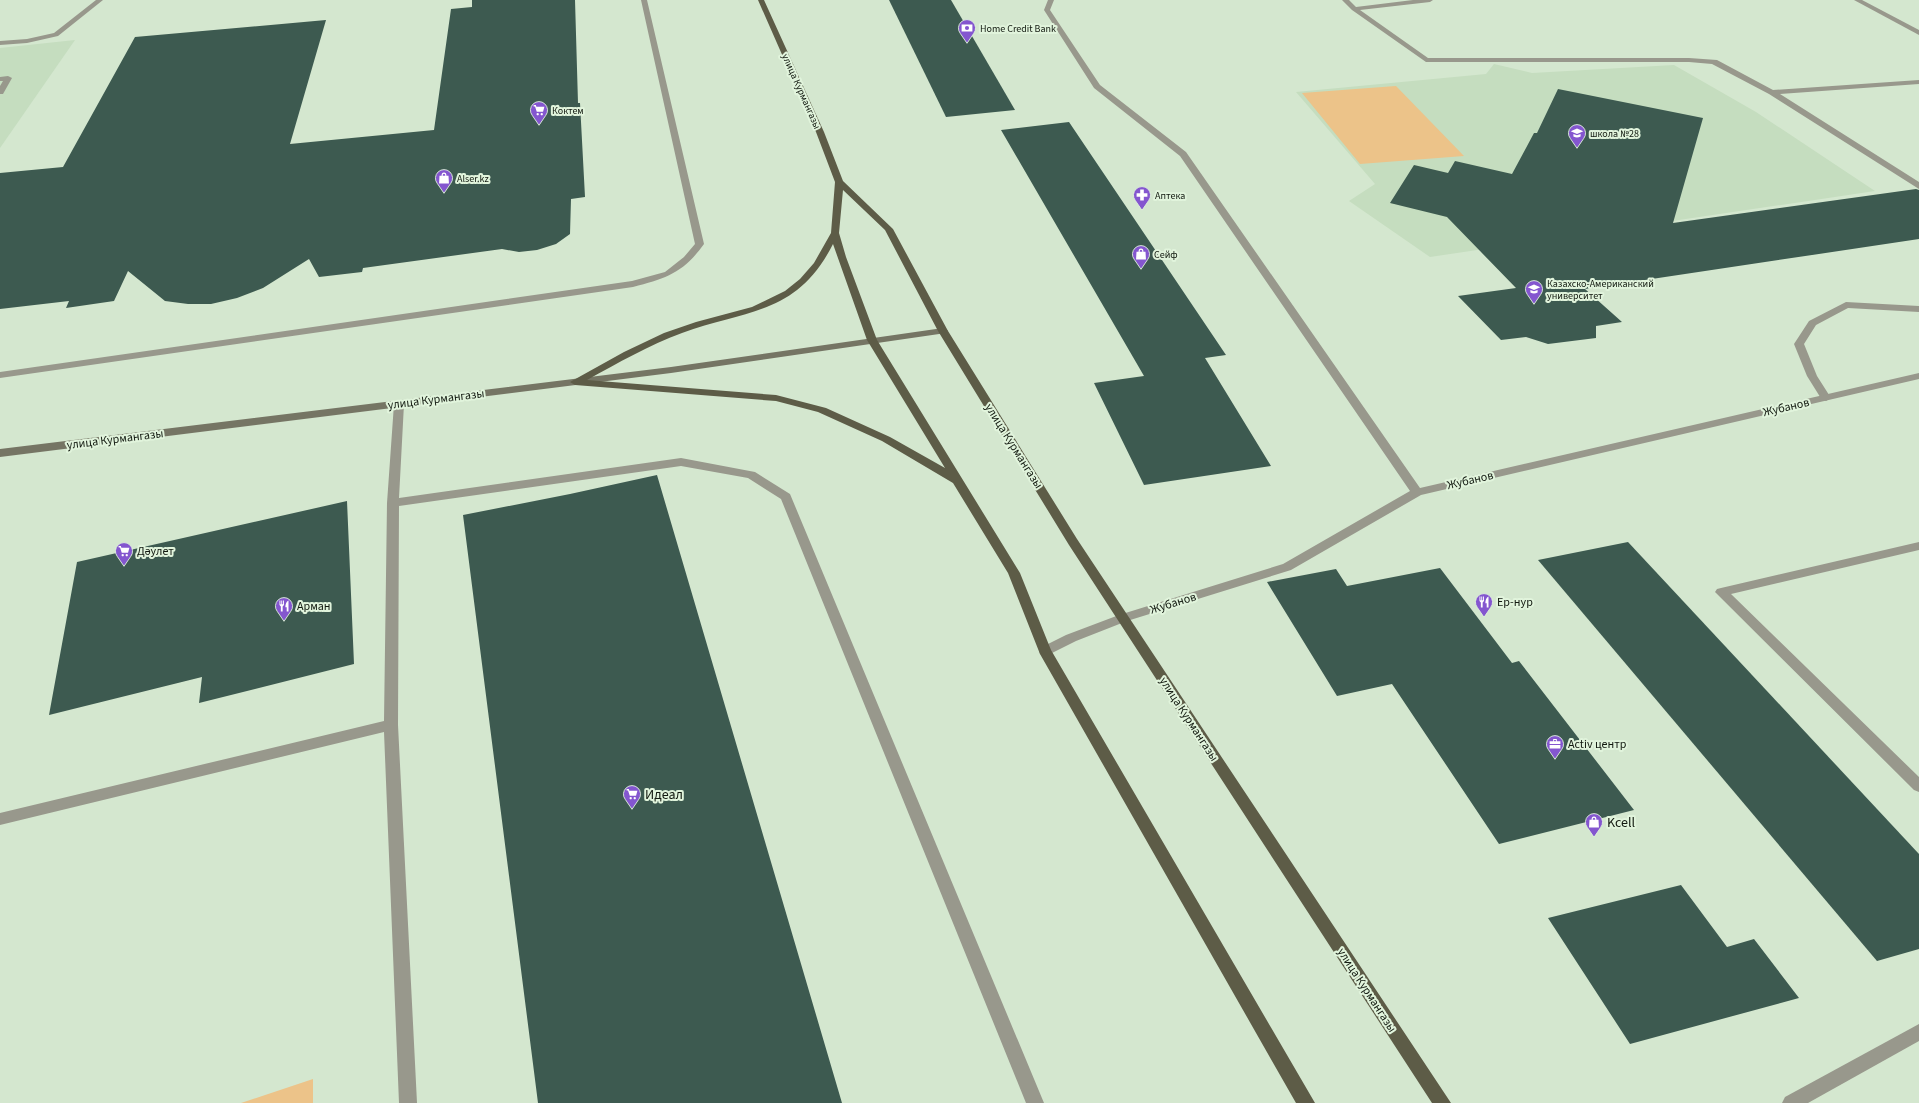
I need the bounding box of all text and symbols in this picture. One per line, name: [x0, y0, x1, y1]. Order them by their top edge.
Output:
bank icon: Home Credit Bank: [957, 18, 977, 43]
place label: Home Credit Bank: [980, 22, 1056, 36]
street label: улица Курмангазы: [778, 51, 824, 131]
supermarket icon: Коктем: [529, 100, 549, 125]
place label: Коктем: [552, 104, 584, 118]
school or university icon: школа №28: [1567, 123, 1587, 148]
place label: школа №28: [1590, 127, 1639, 141]
shop icon: Alser.kz: [434, 168, 454, 193]
place label: Alser.kz: [457, 172, 489, 186]
pharmacy icon: Аптека: [1132, 185, 1152, 210]
place label: Аптека: [1155, 189, 1185, 203]
shop icon: Сейф: [1131, 244, 1151, 269]
place label: Сейф: [1154, 248, 1178, 262]
place label: Казахско-Американский университет: [1547, 277, 1654, 303]
school or university icon: Казахско-Американский университет: [1524, 279, 1544, 304]
street label: улица Курмангазы: [387, 385, 485, 414]
street label: Жубанов: [1761, 394, 1811, 421]
street label: улица Курмангазы: [981, 400, 1047, 492]
street label: улица Курмангазы: [66, 425, 164, 454]
street label: Жубанов: [1445, 467, 1495, 494]
supermarket icon: Дәулет: [114, 541, 134, 566]
place label: Дәулет: [137, 543, 174, 560]
street label: Жубанов: [1148, 588, 1198, 619]
restaurant icon: Ер-нур: [1474, 592, 1494, 617]
place label: Ер-нур: [1497, 594, 1533, 611]
restaurant icon: Арман: [274, 596, 294, 621]
place label: Арман: [297, 598, 331, 615]
street label: улица Курмангазы: [1155, 674, 1222, 765]
office icon: Activ центр: [1545, 734, 1565, 759]
place label: Activ центр: [1568, 736, 1627, 753]
supermarket icon: Идеал: [622, 784, 642, 809]
place label: Идеал: [645, 785, 683, 805]
shop icon: Kcell: [1584, 812, 1604, 837]
place label: Kcell: [1607, 813, 1636, 833]
street label: улица Курмангазы: [1333, 945, 1400, 1036]

